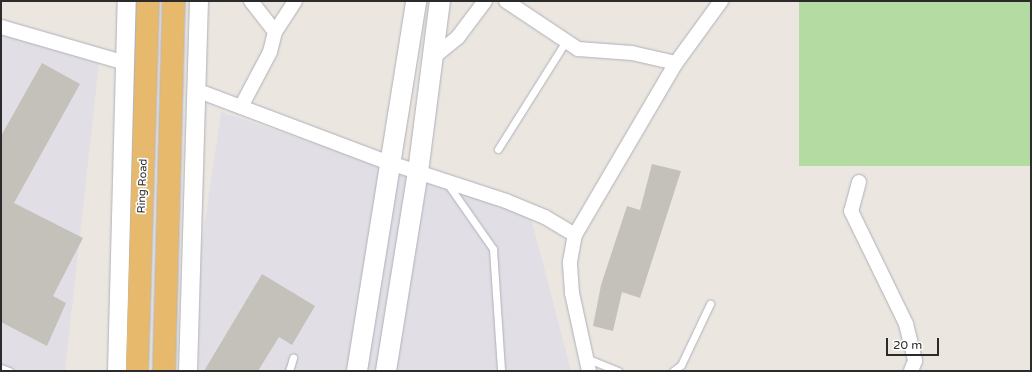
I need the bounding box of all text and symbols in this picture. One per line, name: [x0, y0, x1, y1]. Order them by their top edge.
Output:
street label: Ring Road: [135, 158, 151, 214]
scale bar: [888, 330, 941, 356]
text: 20 m: [893, 338, 922, 352]

